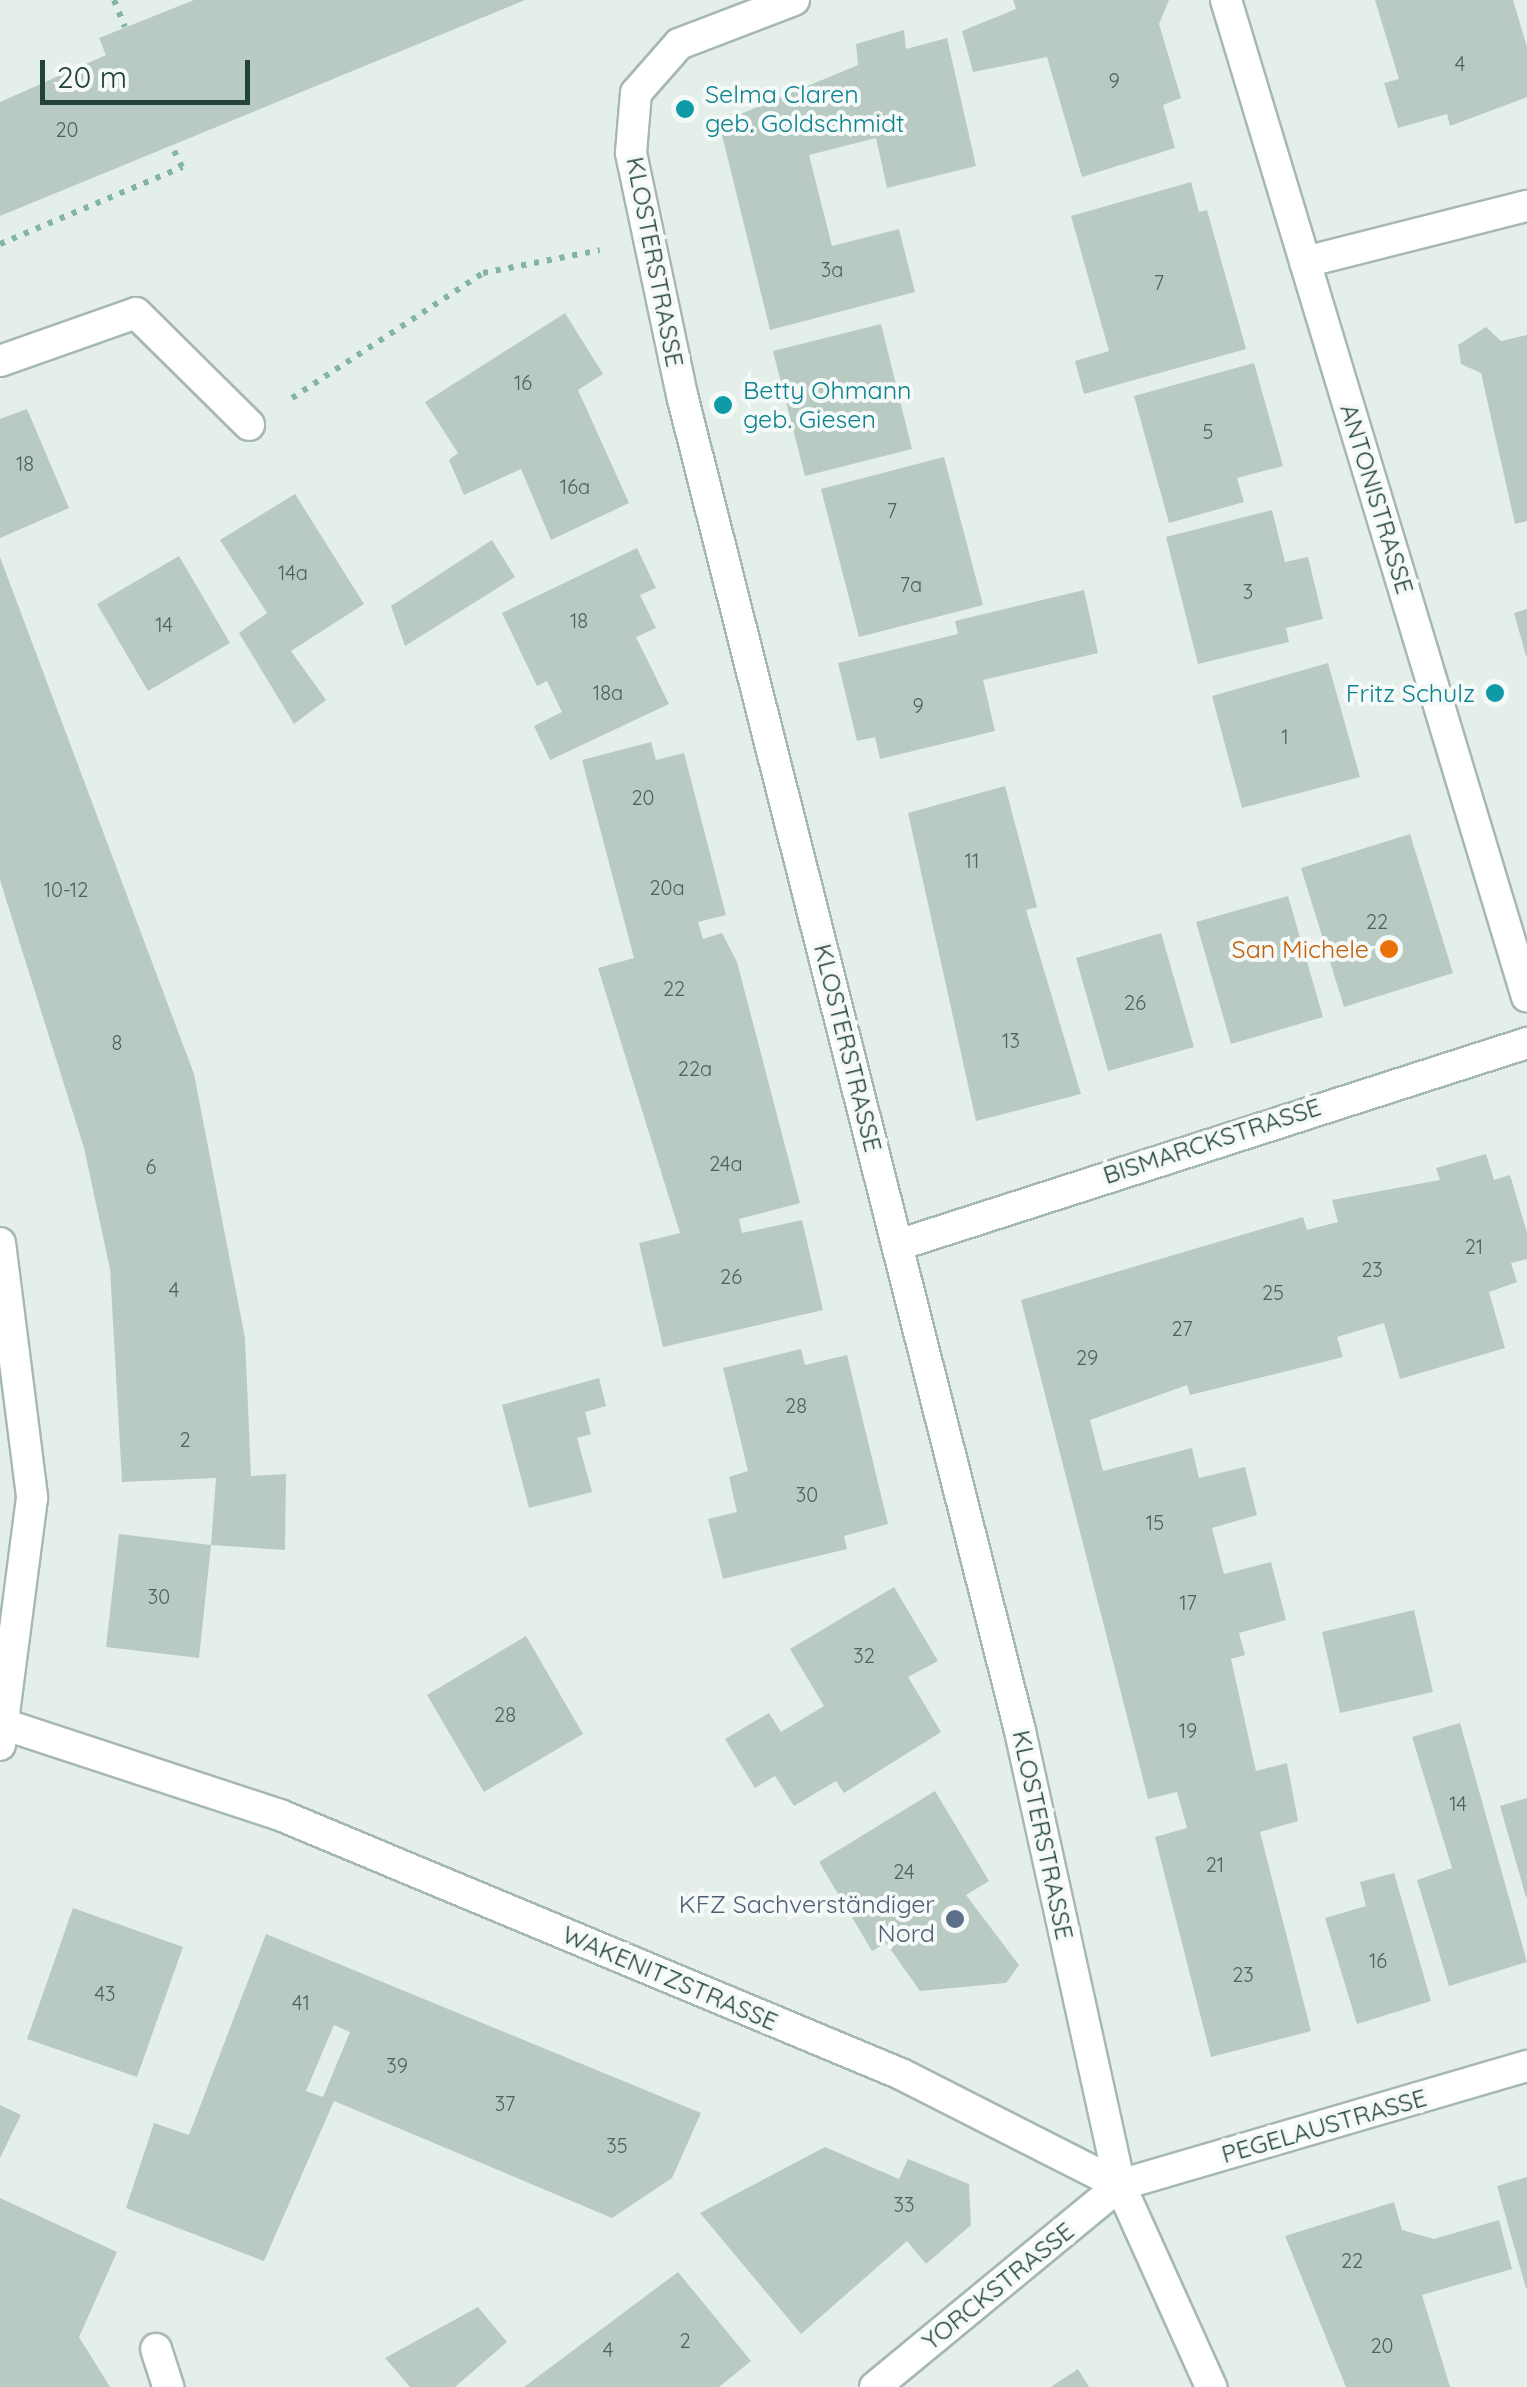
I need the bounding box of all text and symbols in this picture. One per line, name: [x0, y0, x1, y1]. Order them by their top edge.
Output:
scale bar: [45, 40, 255, 102]
house number: 4: [1455, 51, 1465, 75]
text: 20 m: [57, 58, 127, 96]
house number: 9: [1108, 68, 1120, 92]
place label: Selma Claren geb. Goldschmidt: [705, 80, 904, 139]
marker: Selma Claren geb. Goldschmidt: [674, 98, 696, 120]
house number: 20: [56, 117, 78, 141]
street label: KLOSTERSTRASSE: [620, 154, 690, 370]
house number: 3a: [821, 257, 843, 281]
house number: 7: [1154, 270, 1164, 294]
house number: 16: [514, 370, 532, 394]
place label: Betty Ohmann geb. Giesen: [743, 376, 912, 435]
marker: Betty Ohmann geb. Giesen: [712, 394, 734, 416]
street label: ANTONISTRASSE: [1334, 400, 1420, 598]
house number: 5: [1203, 419, 1213, 443]
house number: 18: [16, 451, 34, 475]
house number: 16a: [560, 474, 590, 498]
house number: 7: [887, 498, 897, 522]
house number: 14a: [278, 560, 308, 584]
house number: 7a: [900, 572, 922, 596]
house number: 3: [1243, 579, 1253, 603]
house number: 18: [570, 608, 588, 632]
house number: 14: [155, 612, 173, 636]
place label: Fritz Schulz: [1346, 678, 1475, 708]
house number: 18a: [593, 680, 623, 704]
marker: Fritz Schulz: [1484, 682, 1506, 704]
house number: 9: [912, 693, 924, 717]
house number: 1: [1281, 724, 1289, 748]
house number: 20: [632, 785, 654, 809]
house number: 11: [965, 848, 979, 872]
house number: 20a: [649, 875, 685, 899]
house number: 10-12: [44, 877, 88, 901]
house number: 22: [1366, 909, 1388, 933]
place label: San Michele: [1232, 934, 1369, 964]
marker: San Michele: [1378, 938, 1400, 960]
street label: KLOSTERSTRASSE: [808, 941, 888, 1155]
house number: 22: [663, 976, 685, 1000]
house number: 26: [1124, 990, 1146, 1014]
house number: 13: [1002, 1028, 1020, 1052]
house number: 8: [112, 1030, 122, 1054]
house number: 22a: [678, 1056, 712, 1080]
street label: BISMARCKSTRASSE: [1099, 1092, 1325, 1190]
house number: 24a: [709, 1151, 743, 1175]
house number: 6: [146, 1154, 156, 1178]
house number: 21: [1465, 1234, 1483, 1258]
house number: 23: [1361, 1257, 1383, 1281]
house number: 26: [720, 1264, 742, 1288]
house number: 4: [169, 1277, 179, 1301]
house number: 25: [1262, 1280, 1284, 1304]
house number: 27: [1172, 1316, 1192, 1340]
house number: 29: [1076, 1345, 1098, 1369]
house number: 28: [785, 1393, 807, 1417]
house number: 2: [179, 1427, 191, 1451]
house number: 30: [796, 1482, 818, 1506]
house number: 15: [1146, 1510, 1164, 1534]
house number: 30: [148, 1584, 170, 1608]
house number: 17: [1179, 1590, 1197, 1614]
house number: 32: [853, 1643, 875, 1667]
house number: 28: [494, 1702, 516, 1726]
house number: 19: [1179, 1718, 1197, 1742]
street label: KLOSTERSTRASSE: [1006, 1727, 1080, 1943]
house number: 14: [1449, 1791, 1467, 1815]
house number: 21: [1206, 1852, 1224, 1876]
house number: 24: [893, 1859, 915, 1883]
place label: KFZ Sachverständiger Nord: [679, 1890, 935, 1949]
marker: KFZ Sachverständiger Nord: [944, 1908, 966, 1930]
street label: WAKENITZSTRASSE: [558, 1919, 782, 2037]
house number: 16: [1369, 1948, 1387, 1972]
house number: 23: [1232, 1962, 1254, 1986]
house number: 43: [94, 1981, 116, 2005]
house number: 41: [292, 1990, 310, 2014]
house number: 39: [386, 2053, 408, 2077]
street label: PEGELAUSTRASSE: [1218, 2082, 1430, 2170]
house number: 37: [495, 2091, 515, 2115]
house number: 35: [606, 2133, 628, 2157]
house number: 33: [894, 2192, 914, 2216]
street label: YORCKSTRASSE: [916, 2216, 1080, 2356]
house number: 22: [1341, 2248, 1363, 2272]
house number: 2: [679, 2328, 691, 2352]
house number: 20: [1371, 2333, 1393, 2357]
house number: 4: [603, 2337, 613, 2361]

